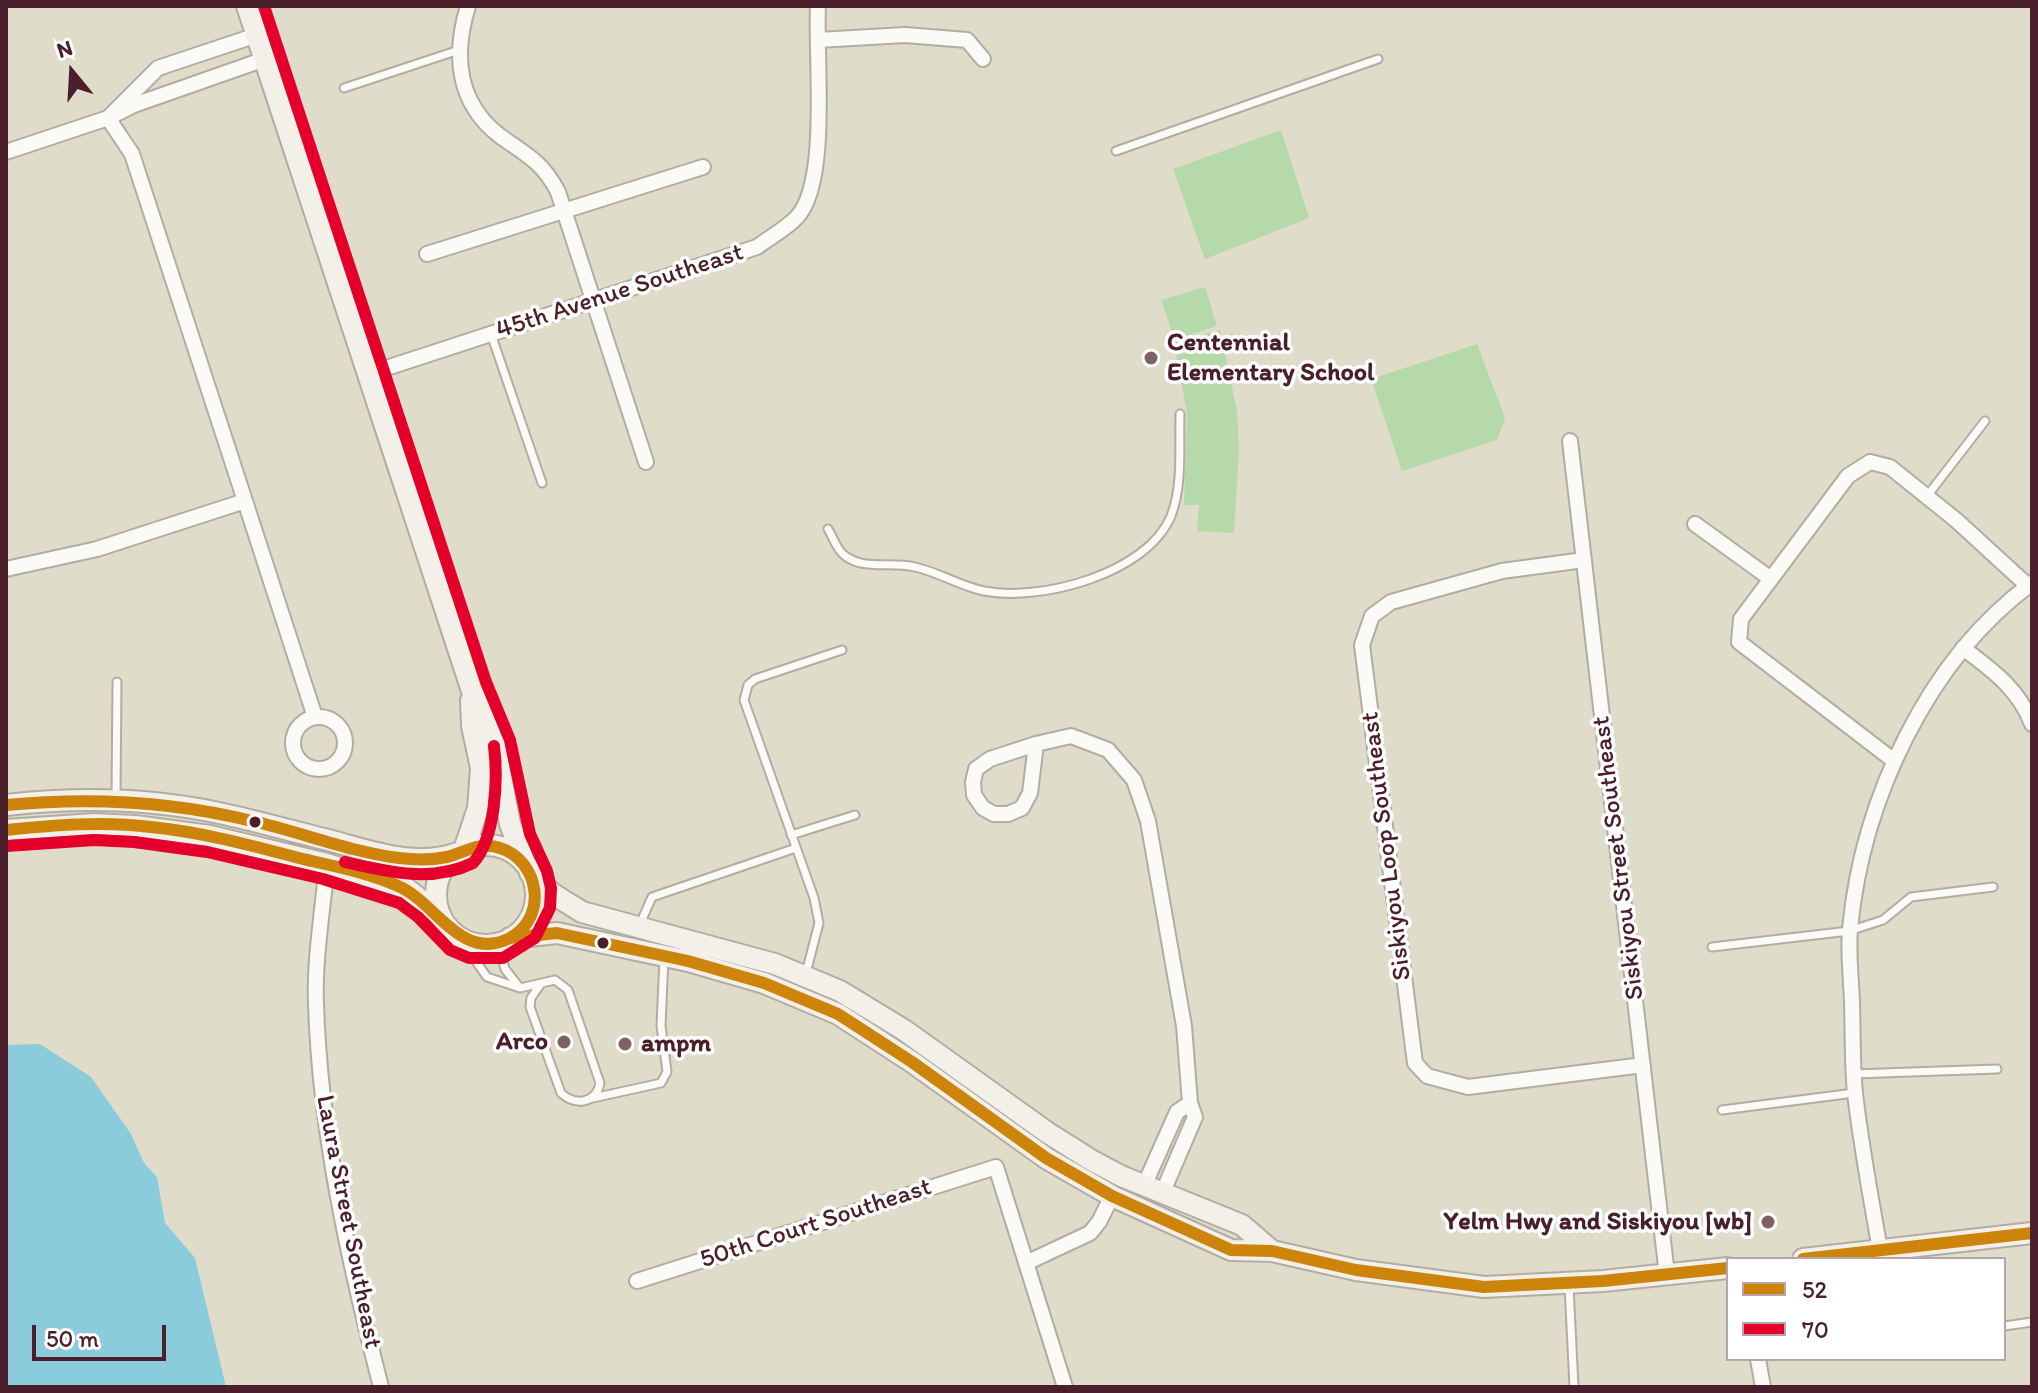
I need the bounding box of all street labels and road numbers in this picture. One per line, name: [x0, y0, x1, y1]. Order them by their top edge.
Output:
street label: 45th Avenue Southeast: [492, 237, 748, 347]
street label: Siskiyou Loop Southeast: [1355, 710, 1419, 982]
street label: Siskiyou Street Southeast: [1586, 714, 1652, 1002]
street label: Laura Street Southeast: [308, 1092, 388, 1352]
street label: 50th Court Southeast: [696, 1172, 936, 1276]

